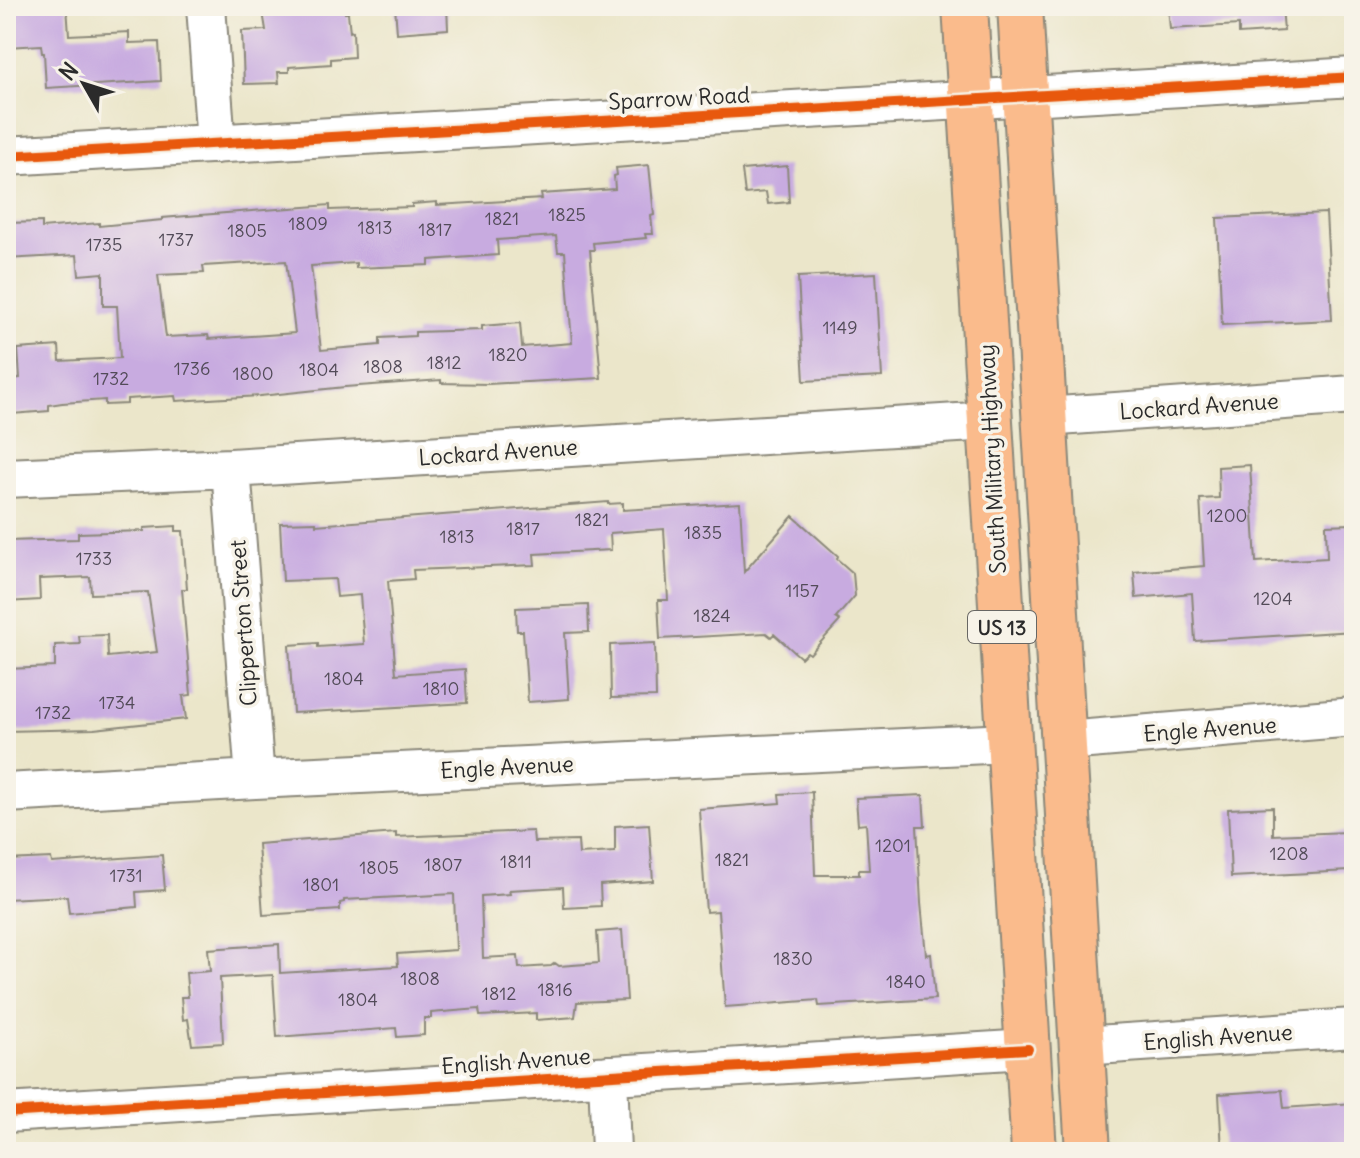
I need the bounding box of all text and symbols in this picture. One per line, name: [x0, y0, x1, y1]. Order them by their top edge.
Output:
north arrow: [44, 44, 124, 124]
text: N: [53, 57, 84, 86]
street label: Sparrow Road: [608, 80, 750, 116]
house number: 1825: [548, 203, 586, 226]
house number: 1821: [485, 207, 519, 230]
house number: 1809: [288, 212, 328, 235]
house number: 1813: [358, 216, 392, 239]
house number: 1817: [418, 218, 452, 241]
house number: 1805: [227, 219, 267, 242]
house number: 1737: [158, 228, 194, 251]
house number: 1735: [86, 233, 122, 256]
house number: 1149: [822, 316, 858, 339]
house number: 1820: [488, 343, 528, 366]
street label: South Military Highway: [972, 344, 1012, 574]
house number: 1812: [427, 351, 461, 374]
house number: 1808: [363, 355, 403, 378]
house number: 1736: [174, 357, 210, 380]
house number: 1804: [299, 358, 339, 381]
house number: 1800: [232, 362, 274, 385]
house number: 1732: [93, 367, 129, 390]
street label: Lockard Avenue: [1118, 386, 1280, 426]
street label: Lockard Avenue: [417, 432, 579, 472]
house number: 1200: [1207, 504, 1247, 527]
house number: 1821: [575, 508, 609, 531]
house number: 1817: [506, 517, 540, 540]
house number: 1835: [684, 521, 722, 544]
house number: 1813: [440, 525, 474, 548]
street label: Clipperton Street: [223, 539, 263, 707]
house number: 1733: [76, 547, 112, 570]
house number: 1157: [785, 579, 819, 602]
house number: 1204: [1253, 587, 1293, 610]
house number: 1824: [693, 604, 731, 627]
road number: US 13: [968, 611, 1036, 643]
house number: 1804: [324, 667, 364, 690]
house number: 1810: [423, 677, 459, 700]
house number: 1734: [99, 691, 135, 714]
house number: 1732: [35, 701, 71, 724]
street label: Engle Avenue: [1142, 710, 1278, 748]
street label: Engle Avenue: [440, 750, 574, 784]
house number: 1201: [875, 834, 911, 857]
house number: 1208: [1269, 842, 1309, 865]
house number: 1821: [715, 848, 749, 871]
house number: 1811: [500, 850, 532, 873]
house number: 1807: [424, 853, 462, 876]
house number: 1805: [359, 856, 399, 879]
house number: 1731: [109, 864, 143, 887]
house number: 1801: [303, 873, 339, 896]
house number: 1830: [773, 947, 813, 970]
house number: 1808: [400, 967, 440, 990]
house number: 1840: [886, 970, 926, 993]
house number: 1816: [537, 978, 573, 1001]
house number: 1812: [482, 982, 516, 1005]
house number: 1804: [338, 988, 378, 1011]
street label: English Avenue: [1143, 1018, 1293, 1056]
street label: English Avenue: [441, 1042, 591, 1080]

